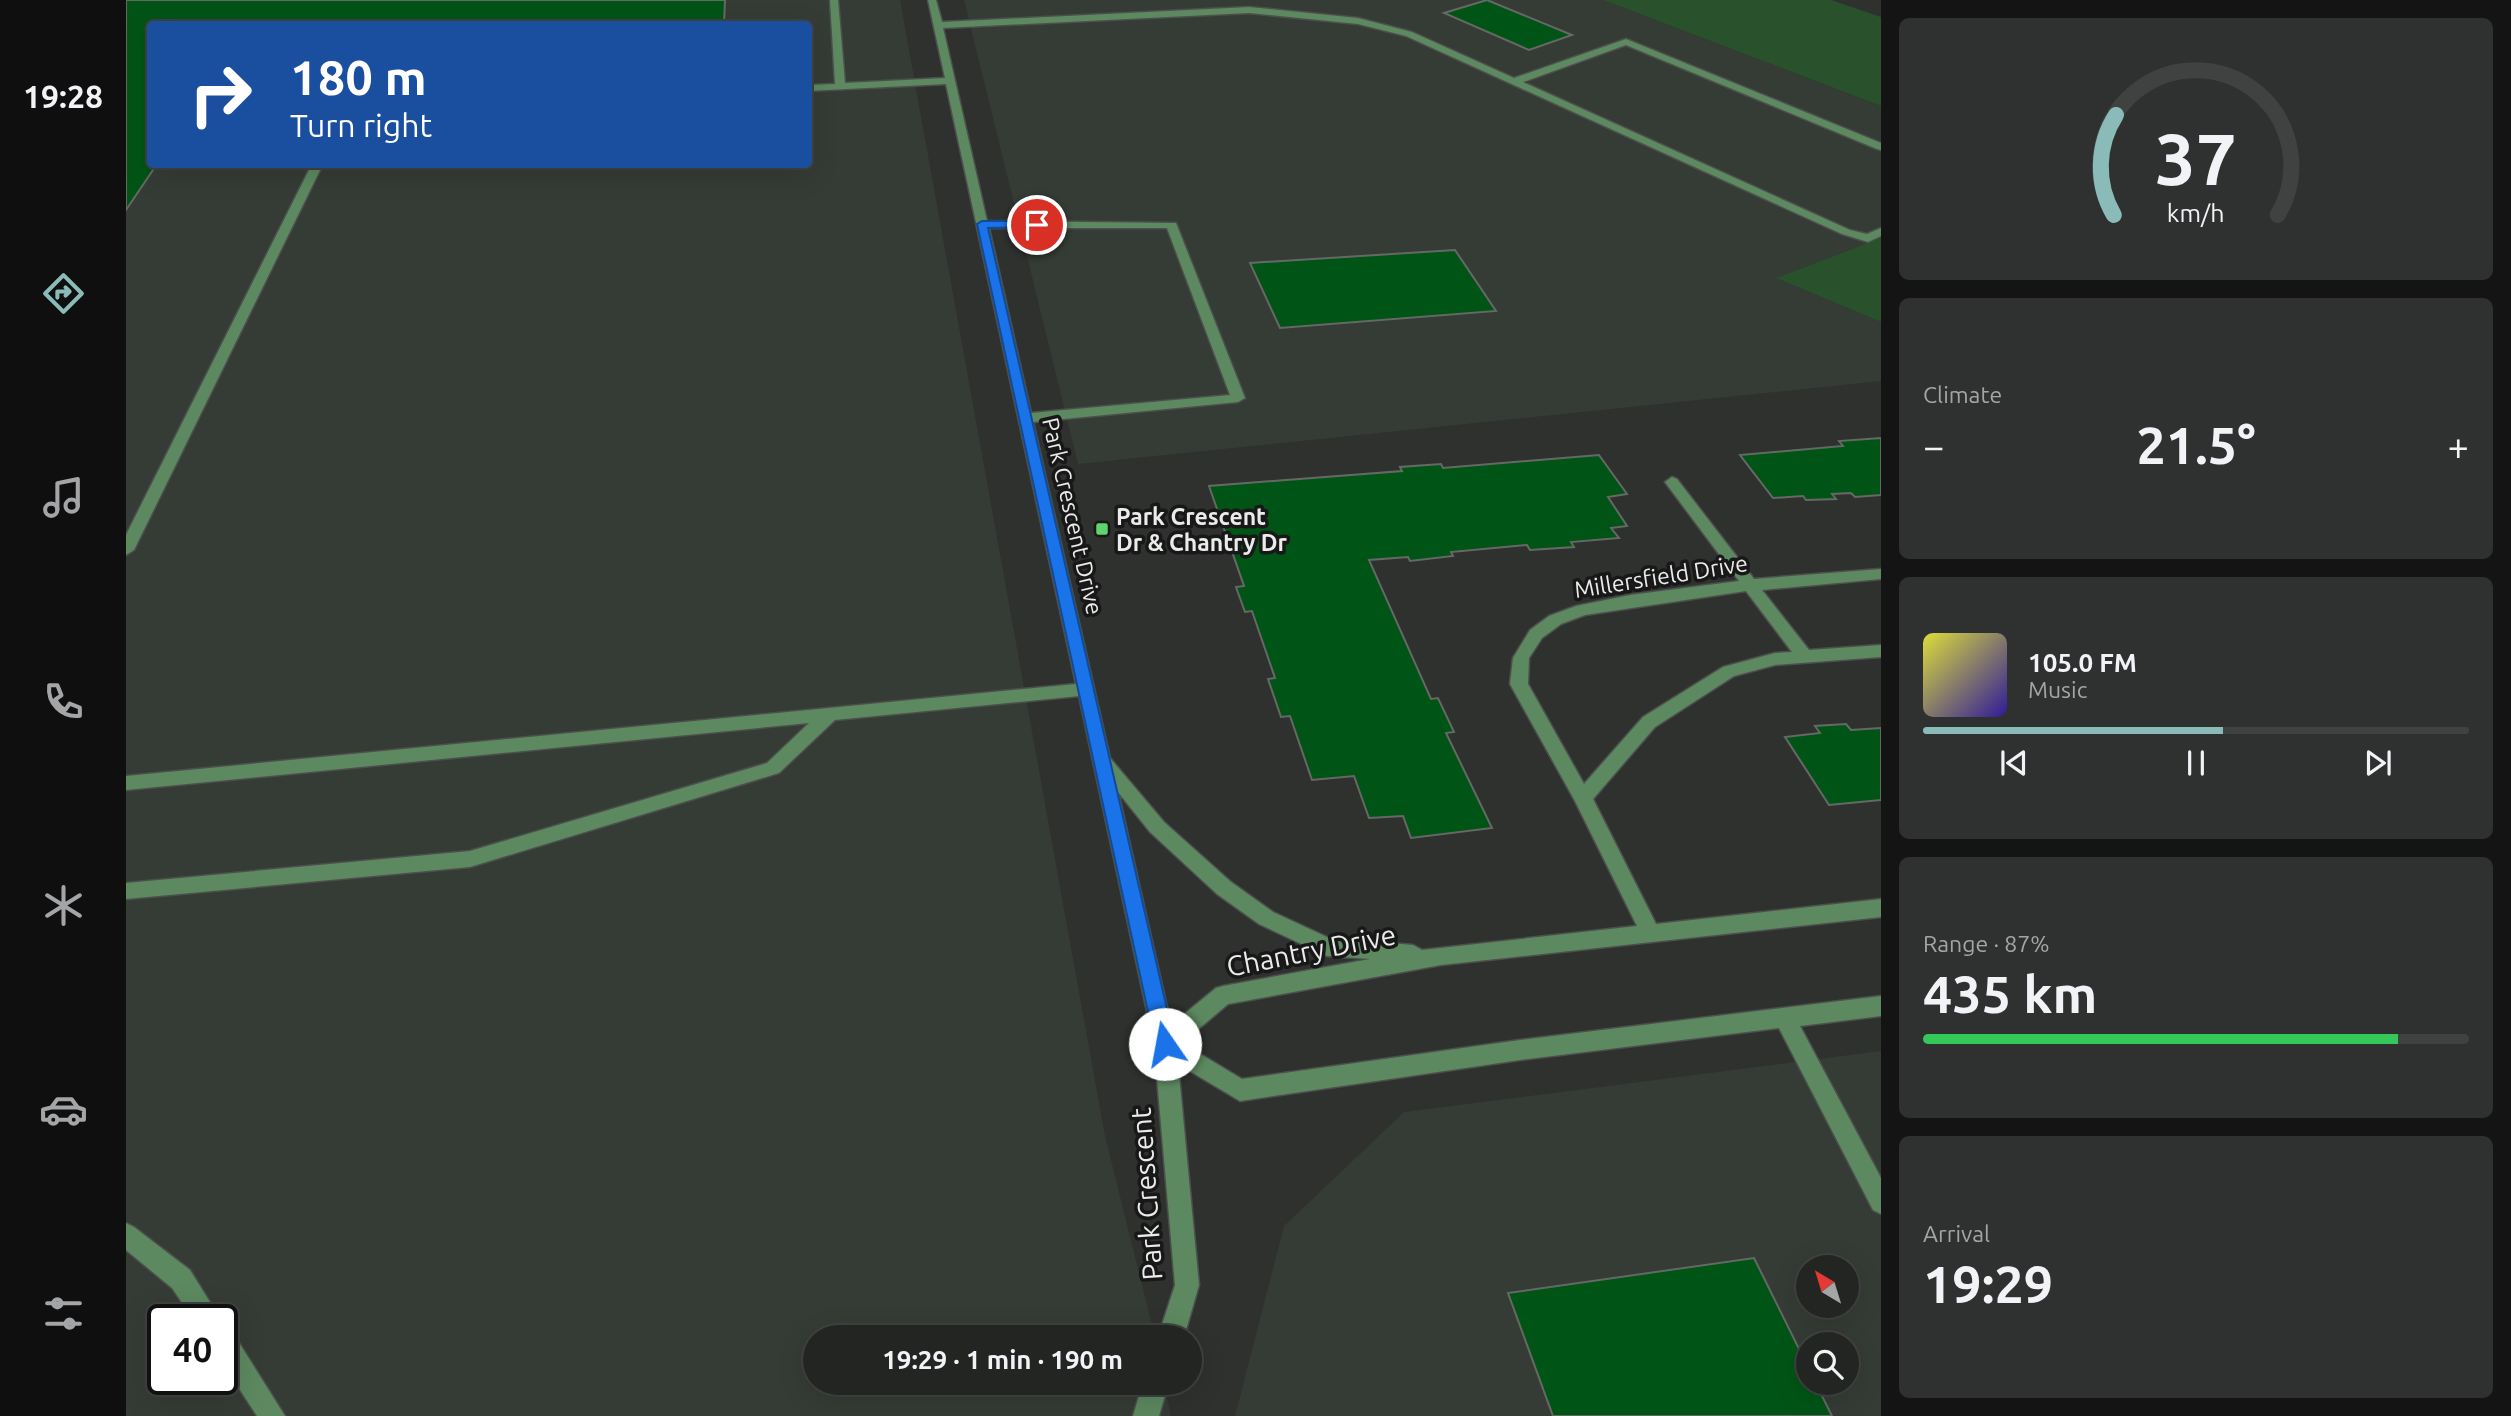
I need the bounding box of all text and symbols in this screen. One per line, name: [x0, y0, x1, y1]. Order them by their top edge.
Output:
icon: right: [175, 49, 266, 140]
text: 180 m: [290, 49, 427, 104]
text: 19:28: [23, 78, 103, 114]
text: Turn right: [290, 107, 432, 143]
text: 37: [2155, 117, 2237, 199]
pin: [1007, 195, 1067, 255]
text: km/h: [2167, 199, 2225, 227]
icon: arrive: [1018, 206, 1056, 244]
icon: directions: [39, 269, 88, 318]
text: Climate: [1923, 382, 2002, 407]
street label: Park Crescent Drive: [1038, 415, 1108, 617]
text: 21.5°: [2136, 416, 2256, 474]
text: −: [1923, 425, 1944, 467]
text: +: [2448, 425, 2469, 467]
icon: music: [39, 473, 88, 522]
place label: Park Crescent Dr & Chantry Dr: [1116, 504, 1288, 555]
marker: Park Crescent Dr & Chantry Dr: [1094, 521, 1110, 537]
street label: Millersfield Drive: [1573, 550, 1749, 602]
text: 105.0 FM: [2028, 648, 2137, 677]
icon: phone: [39, 677, 88, 726]
text: Music: [2028, 677, 2087, 702]
icon: previous: [1995, 744, 2033, 782]
icon: pause: [2177, 744, 2215, 782]
icon: next: [2359, 744, 2397, 782]
icon: climate: [39, 881, 88, 930]
street label: Chantry Drive: [1224, 918, 1398, 982]
text: Range · 87%: [1923, 931, 2050, 956]
text: 435 km: [1923, 965, 2097, 1023]
position arrow: [1128, 1007, 1202, 1081]
icon: car: [39, 1085, 88, 1134]
street label: Park Crescent: [1125, 1107, 1167, 1281]
text: Arrival: [1923, 1221, 1990, 1246]
north arrow: [1796, 1255, 1858, 1318]
map controls: [1796, 1255, 1859, 1395]
text: 19:29: [1923, 1255, 2053, 1313]
icon: filters: [39, 1289, 88, 1338]
speed limit sign: 40: [147, 1304, 238, 1395]
button: search: [1796, 1332, 1859, 1395]
text: 19:29 · 1 min · 190 m: [882, 1345, 1123, 1374]

